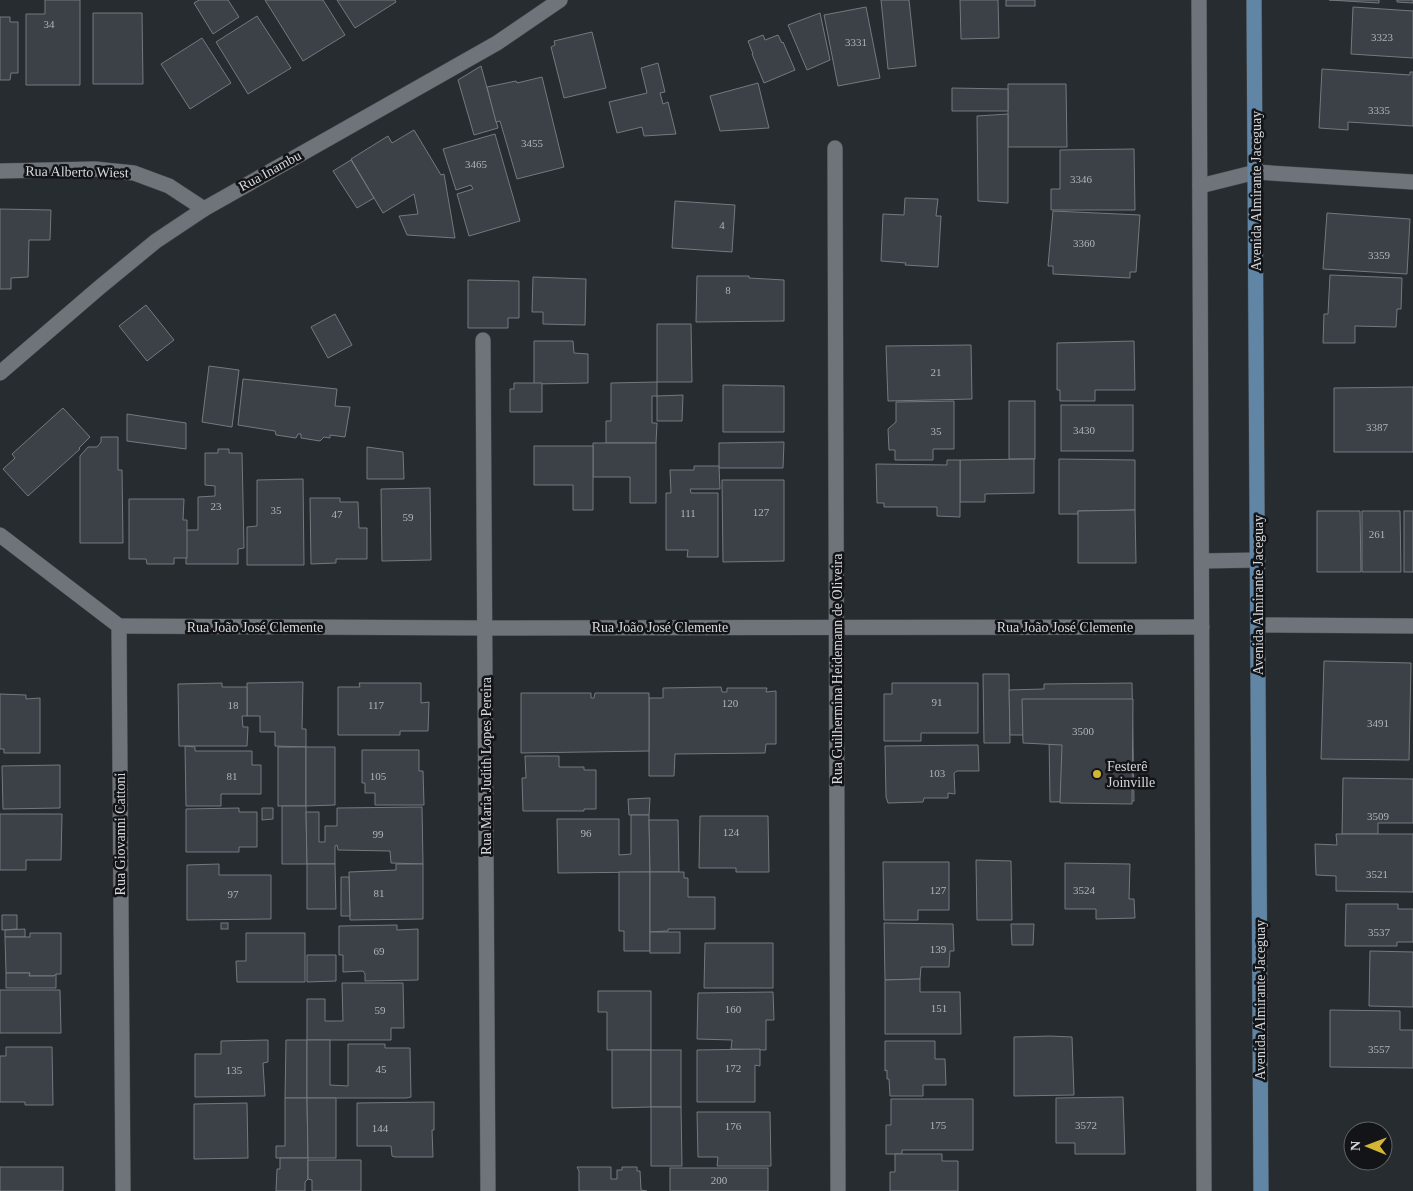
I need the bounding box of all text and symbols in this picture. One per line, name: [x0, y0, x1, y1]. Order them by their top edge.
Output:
house number: 34: [44, 18, 55, 30]
house number: 3323: [1371, 31, 1394, 43]
house number: 3331: [845, 36, 867, 48]
house number: 3335: [1368, 104, 1391, 116]
street label: Avenida Almirante Jaceguay: [1249, 111, 1264, 271]
house number: 3455: [521, 137, 544, 149]
street label: Rua Inambu: [236, 148, 304, 194]
house number: 3465: [465, 158, 488, 170]
street label: Rua Alberto Wiest: [25, 164, 129, 180]
house number: 3346: [1070, 173, 1093, 185]
house number: 4: [719, 219, 725, 231]
house number: 3360: [1073, 237, 1096, 249]
house number: 3359: [1368, 249, 1391, 261]
house number: 8: [725, 284, 731, 296]
house number: 21: [931, 366, 942, 378]
house number: 3387: [1366, 421, 1389, 433]
house number: 3430: [1073, 424, 1096, 436]
house number: 35: [931, 425, 942, 437]
house number: 23: [211, 500, 222, 512]
house number: 35: [271, 504, 282, 516]
house number: 127: [753, 506, 770, 518]
house number: 111: [680, 507, 696, 519]
house number: 47: [332, 508, 343, 520]
house number: 59: [403, 511, 414, 523]
street label: Avenida Almirante Jaceguay: [1251, 515, 1266, 675]
house number: 261: [1369, 528, 1385, 540]
street label: Rua Guilhermina Heidemann de Oliveira: [830, 553, 845, 784]
street label: Rua João José Clemente: [187, 620, 323, 635]
street label: Rua João José Clemente: [592, 620, 728, 635]
street label: Rua João José Clemente: [997, 620, 1133, 635]
street label: Rua Maria Judith Lopes Pereira: [479, 676, 494, 855]
house number: 91: [932, 696, 943, 708]
house number: 120: [722, 697, 739, 709]
house number: 18: [228, 699, 239, 711]
house number: 117: [368, 699, 385, 711]
house number: 3491: [1367, 717, 1389, 729]
house number: 3500: [1072, 725, 1095, 737]
place label: Festerê Joinville: [1107, 759, 1155, 790]
house number: 103: [929, 767, 946, 779]
marker: Festerê Joinville: [1091, 768, 1103, 780]
house number: 81: [227, 770, 238, 782]
house number: 105: [370, 770, 387, 782]
street label: Rua Giovanni Cattoni: [113, 772, 128, 895]
house number: 3509: [1367, 810, 1390, 822]
house number: 124: [723, 826, 740, 838]
house number: 96: [581, 827, 592, 839]
house number: 99: [373, 828, 384, 840]
house number: 3521: [1366, 868, 1388, 880]
house number: 127: [930, 884, 947, 896]
house number: 3524: [1073, 884, 1096, 896]
house number: 81: [374, 887, 385, 899]
house number: 97: [228, 888, 239, 900]
street label: Avenida Almirante Jaceguay: [1253, 920, 1268, 1080]
house number: 3537: [1368, 926, 1391, 938]
house number: 139: [930, 943, 947, 955]
house number: 69: [374, 945, 385, 957]
house number: 151: [931, 1002, 947, 1014]
house number: 160: [725, 1003, 742, 1015]
house number: 59: [375, 1004, 386, 1016]
house number: 3557: [1368, 1043, 1391, 1055]
house number: 172: [725, 1062, 741, 1074]
house number: 45: [376, 1063, 387, 1075]
house number: 135: [226, 1064, 243, 1076]
house number: 175: [930, 1119, 947, 1131]
house number: 3572: [1075, 1119, 1097, 1131]
house number: 176: [725, 1120, 742, 1132]
north arrow: [1343, 1121, 1393, 1171]
house number: 144: [372, 1122, 389, 1134]
text: N: [1348, 1141, 1363, 1151]
house number: 200: [711, 1174, 728, 1186]

